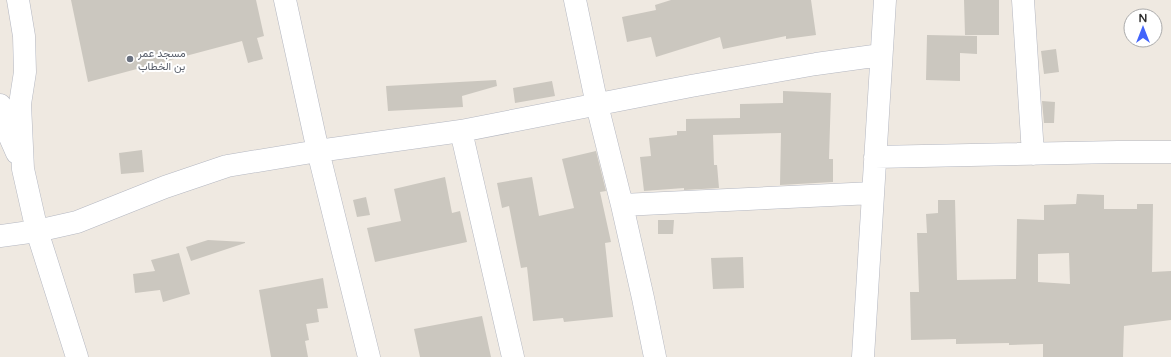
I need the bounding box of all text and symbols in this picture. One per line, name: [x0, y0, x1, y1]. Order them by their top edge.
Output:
north arrow: [1123, 8, 1163, 48]
text: N: [1139, 12, 1147, 25]
place label: مسجد عمر بن الخطاب: [137, 47, 186, 73]
marker: مسجد عمر بن الخطاب: [125, 54, 135, 64]

